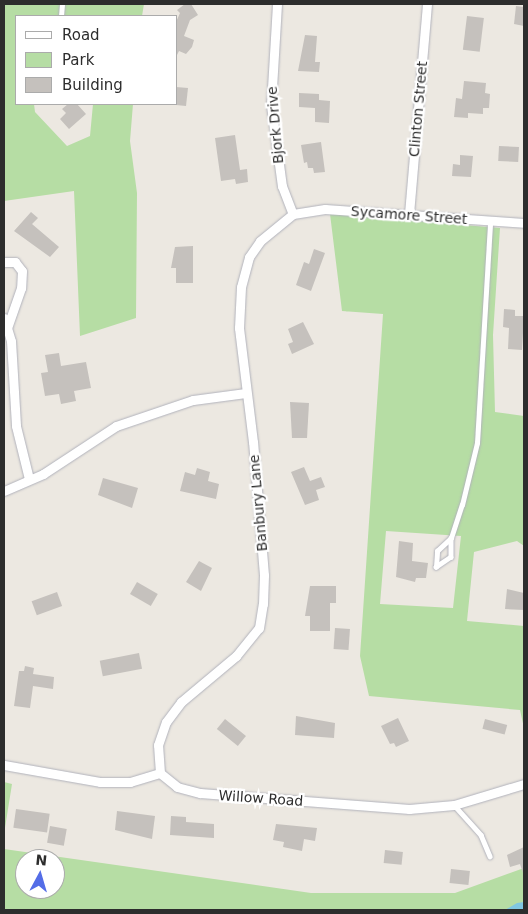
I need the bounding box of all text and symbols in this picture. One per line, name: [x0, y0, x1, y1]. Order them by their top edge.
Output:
legend: [15, 15, 178, 105]
text: Road: [62, 26, 100, 44]
text: Park: [62, 51, 94, 69]
street label: Clinton Street: [405, 60, 431, 158]
text: Building: [62, 76, 123, 94]
street label: Bjork Drive: [263, 86, 287, 164]
street label: Sycamore Street: [350, 203, 468, 227]
street label: Banbury Lane: [245, 454, 271, 552]
street label: Willow Road: [218, 787, 304, 809]
north arrow: [15, 849, 65, 899]
text: N: [35, 852, 48, 869]

